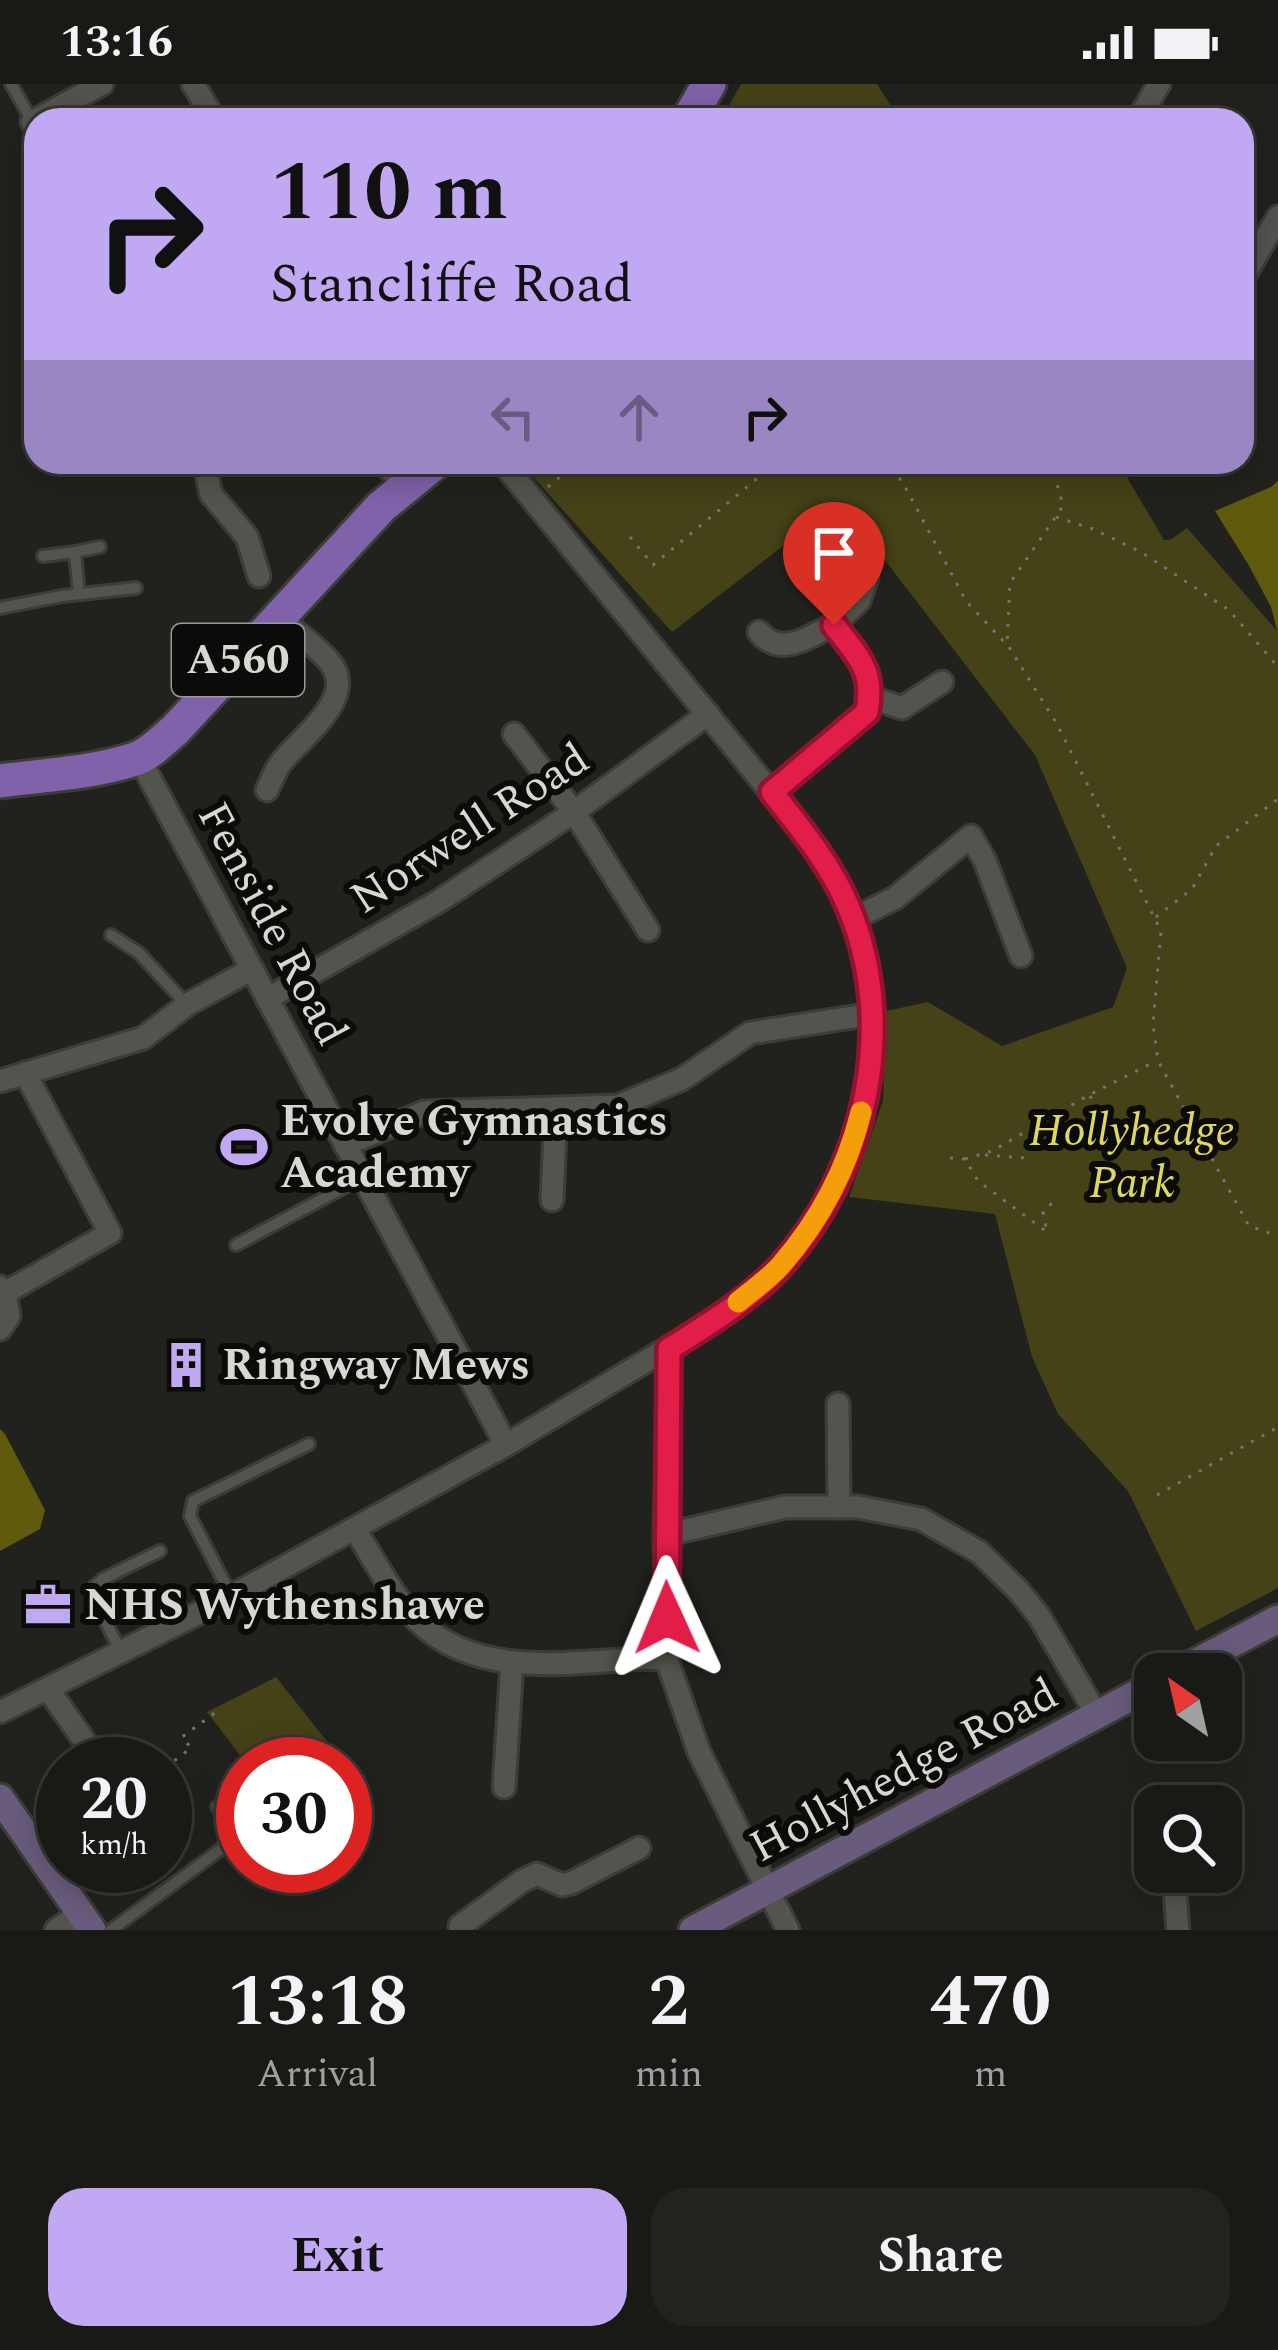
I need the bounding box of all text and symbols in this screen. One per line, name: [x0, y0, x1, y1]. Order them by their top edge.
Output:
text: 13:16: [60, 8, 173, 77]
text: 110 m: [270, 129, 508, 257]
icon: right: [72, 156, 228, 312]
text: Stancliffe Road: [270, 244, 633, 326]
icon: left: [480, 384, 546, 450]
icon: ahead: [606, 384, 672, 450]
icon: right: [732, 384, 798, 450]
pin: [783, 502, 885, 625]
icon: arrive: [801, 520, 867, 586]
road number: A560: [172, 624, 304, 696]
street label: Norwell Road: [337, 726, 603, 932]
street label: Fenside Road: [179, 790, 365, 1058]
place label: Evolve Gymnastics Academy: [280, 1087, 668, 1208]
park label: Hollyhedge Park: [1029, 1097, 1235, 1218]
sports icon: Evolve Gymnastics Academy: [219, 1122, 269, 1172]
place label: Ringway Mews: [222, 1331, 530, 1400]
building icon: Ringway Mews: [161, 1340, 211, 1390]
position arrow: [604, 1555, 730, 1681]
place label: NHS Wythenshawe: [84, 1571, 485, 1640]
office icon: NHS Wythenshawe: [23, 1580, 73, 1630]
north arrow: [1134, 1653, 1242, 1761]
map controls: [1134, 1653, 1242, 1893]
street label: Hollyhedge Road: [737, 1661, 1071, 1881]
speed limit sign: 30: [216, 1737, 372, 1893]
text: 20: [80, 1754, 148, 1846]
button: search: [1134, 1785, 1242, 1893]
text: km/h: [80, 1822, 148, 1868]
text: 13:18: [227, 1948, 408, 2057]
text: 2: [649, 1948, 689, 2057]
text: 470: [930, 1948, 1051, 2057]
text: Arrival: [257, 2045, 378, 2104]
text: min: [635, 2045, 703, 2104]
text: m: [974, 2045, 1007, 2104]
button: Exit: [48, 2188, 627, 2326]
button: Share: [651, 2188, 1230, 2326]

